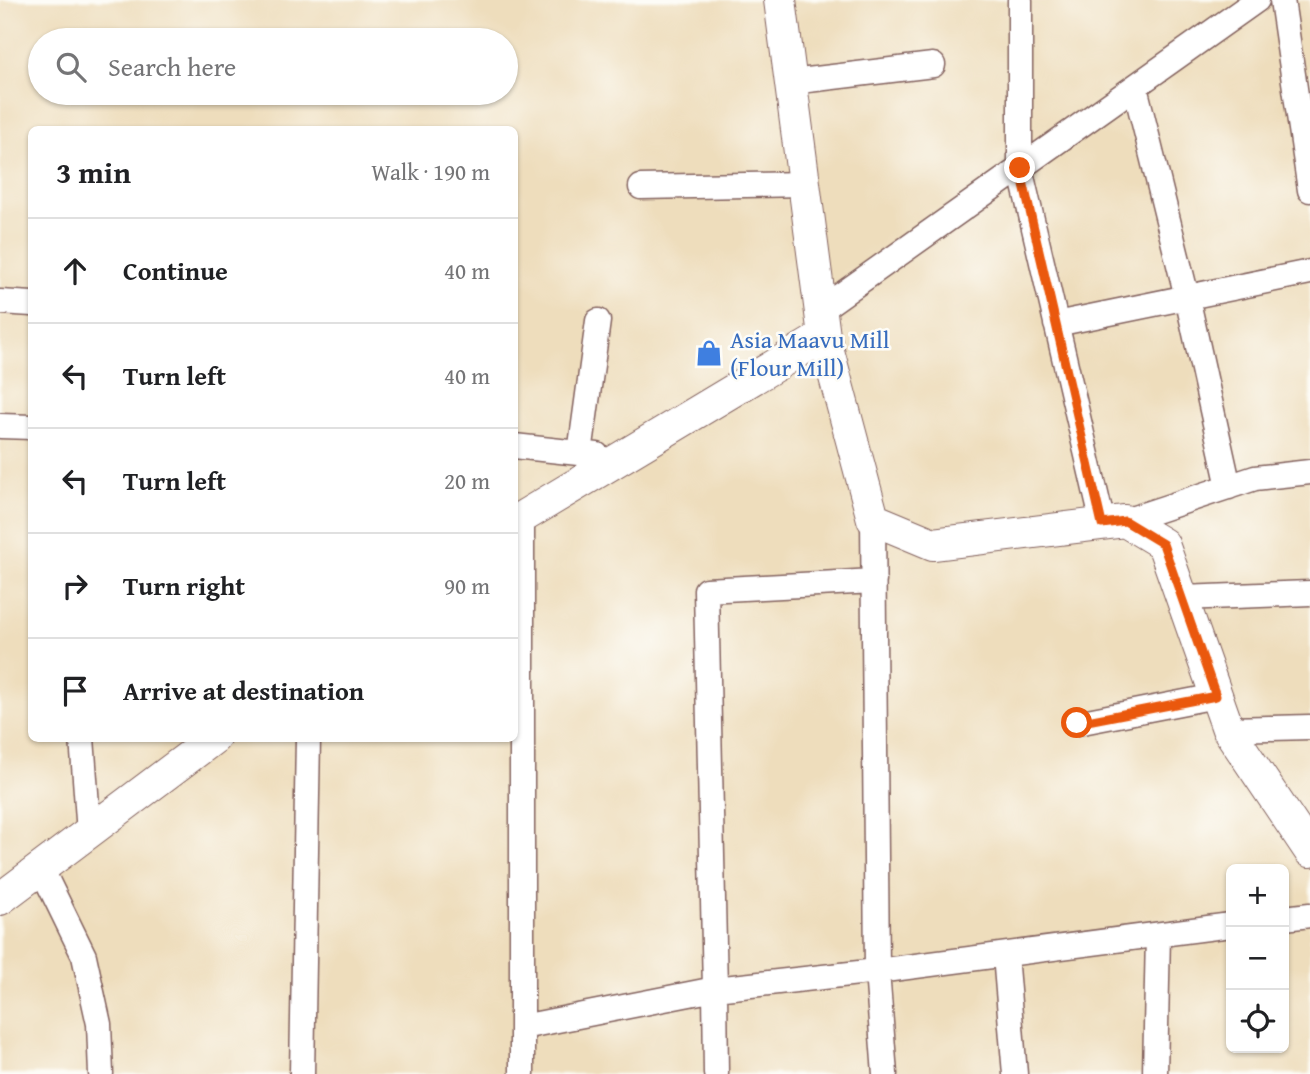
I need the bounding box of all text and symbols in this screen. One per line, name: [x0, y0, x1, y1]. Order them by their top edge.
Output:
search box: [28, 28, 518, 105]
text: Search here: [108, 47, 236, 86]
icon: search: [52, 48, 90, 86]
text: 3 min: [56, 150, 131, 194]
route end: [1004, 152, 1035, 183]
text: Walk · 190 m: [371, 155, 490, 188]
text: Continue: [123, 251, 228, 290]
icon: ahead: [56, 252, 94, 290]
text: 40 m: [444, 254, 490, 287]
place label: Asia Maavu Mill (Flour Mill): [730, 322, 890, 385]
shop icon: Asia Maavu Mill (Flour Mill): [694, 338, 724, 368]
text: Turn left: [123, 356, 226, 395]
icon: left: [56, 357, 94, 395]
text: 40 m: [444, 359, 490, 392]
text: Turn left: [123, 461, 226, 500]
icon: left: [56, 462, 94, 500]
text: 20 m: [444, 464, 490, 497]
text: Turn right: [123, 566, 245, 605]
icon: right: [56, 567, 94, 605]
text: 90 m: [444, 569, 490, 602]
text: Arrive at destination: [123, 671, 364, 710]
icon: arrive: [56, 672, 94, 710]
route start: [1061, 707, 1092, 738]
map controls: [1226, 864, 1289, 1053]
button: +: [1226, 864, 1289, 927]
button: −: [1226, 927, 1289, 990]
button: locate: [1226, 990, 1289, 1053]

